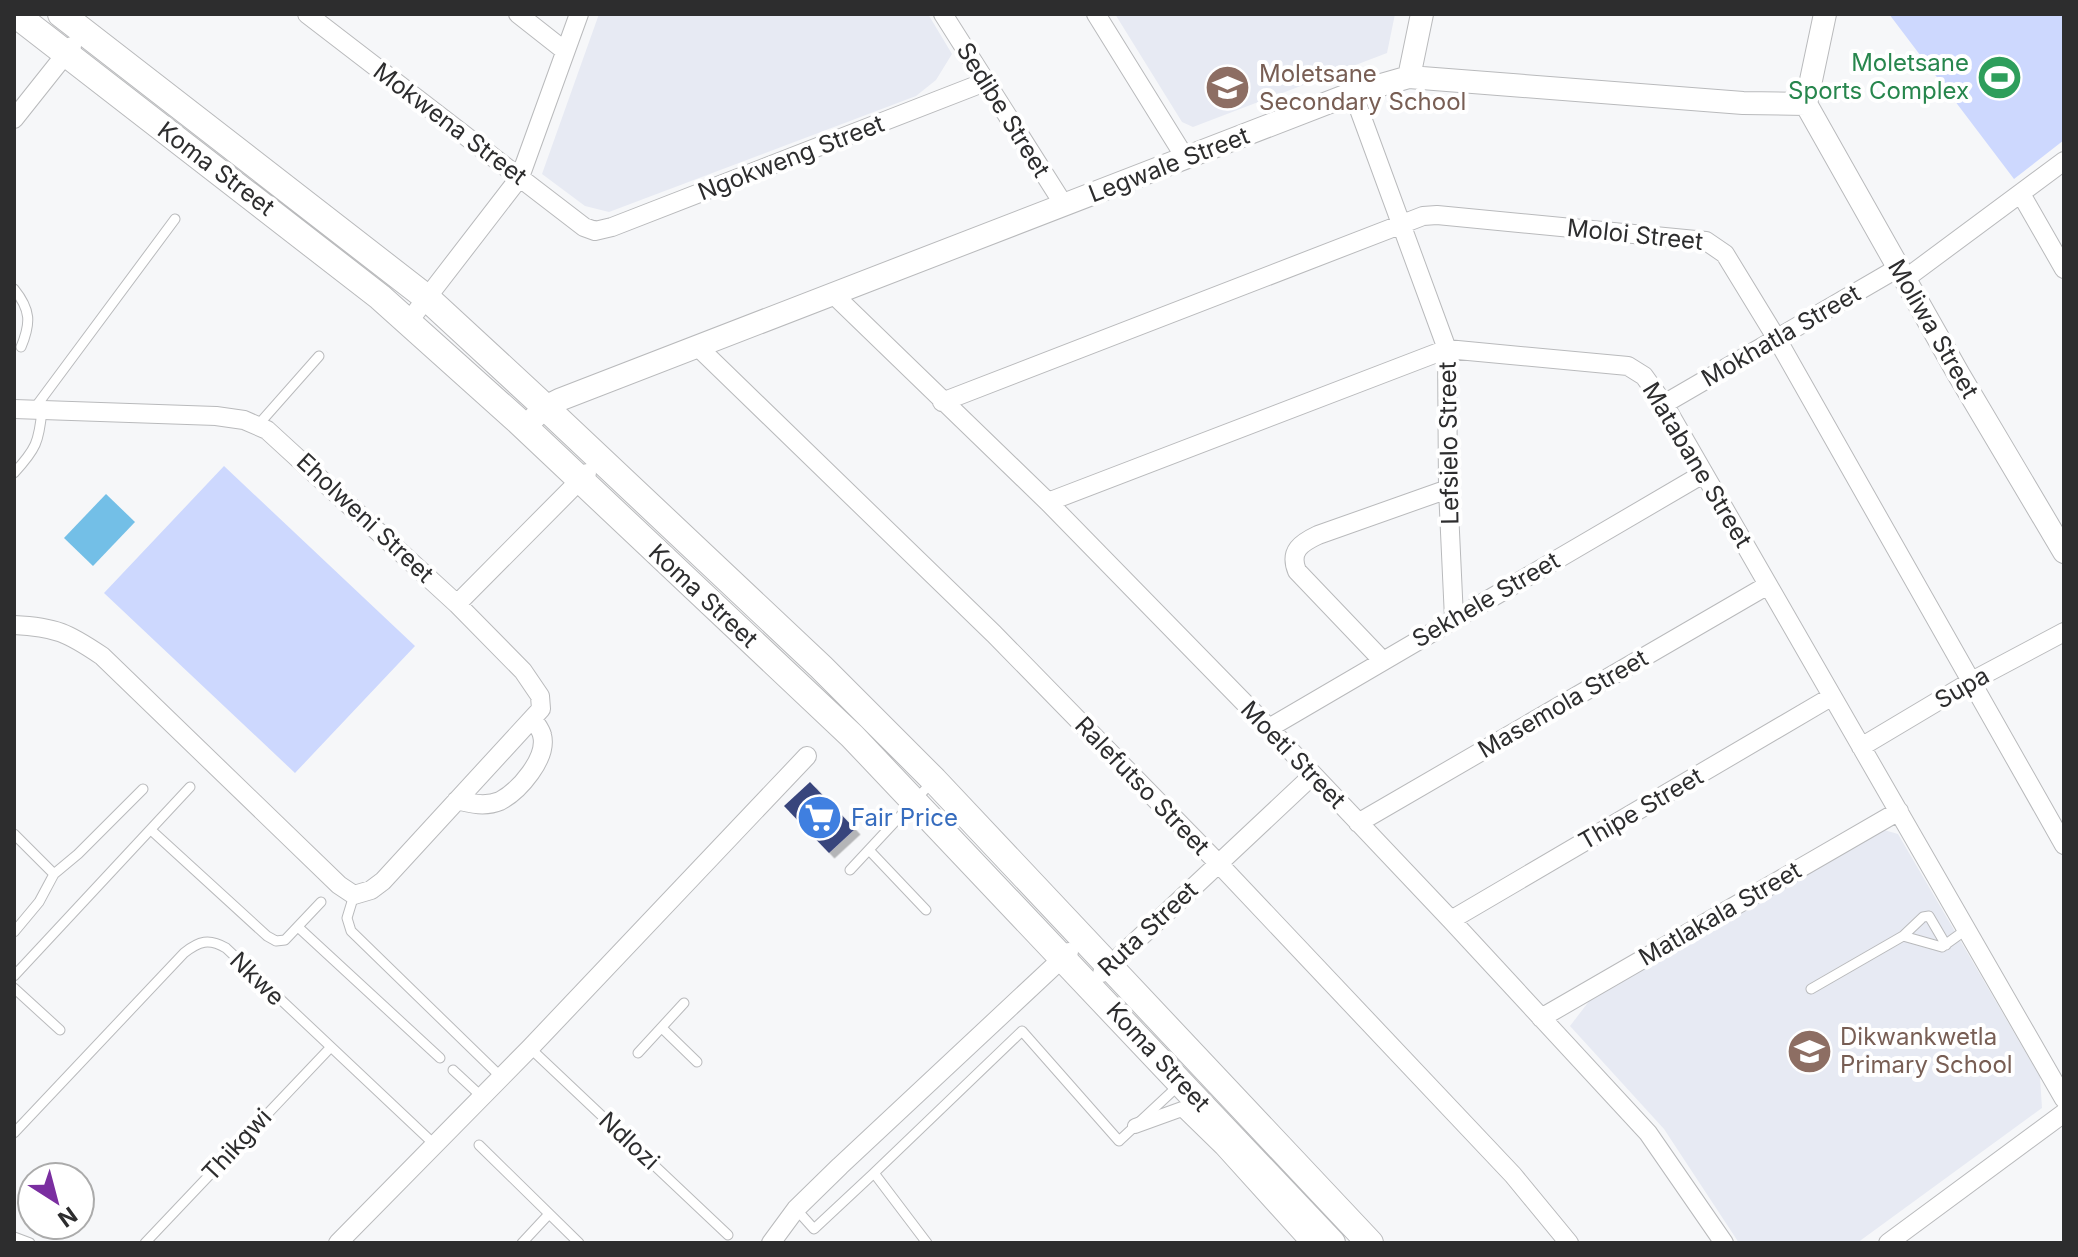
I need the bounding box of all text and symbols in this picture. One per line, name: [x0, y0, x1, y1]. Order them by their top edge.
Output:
street label: Sedibe Street: [951, 37, 1056, 182]
place label: Moletsane Sports Complex: [1788, 48, 1969, 105]
sports icon: Moletsane Sports Complex: [1976, 53, 2024, 101]
street label: Mokwena Street: [368, 56, 533, 191]
place label: Moletsane Secondary School: [1259, 59, 1466, 116]
school or university icon: Moletsane Secondary School: [1204, 64, 1252, 112]
street label: Ngokweng Street: [694, 109, 888, 206]
street label: Koma Street: [152, 115, 280, 222]
street label: Legwale Street: [1084, 121, 1253, 208]
street label: Moloi Street: [1566, 213, 1705, 256]
street label: Moliwa Street: [1882, 254, 1985, 403]
street label: Mokhatla Street: [1696, 278, 1865, 393]
street label: Lefsielo Street: [1433, 361, 1464, 525]
street label: Matabane Street: [1637, 377, 1758, 553]
street label: Eholweni Street: [291, 447, 440, 589]
street label: Koma Street: [643, 538, 764, 654]
street label: Sekhele Street: [1407, 546, 1565, 653]
street label: Masemola Street: [1473, 643, 1653, 764]
street label: Supa: [1929, 661, 1994, 715]
street label: Moeti Street: [1235, 695, 1352, 815]
street label: Ralefutso Street: [1069, 711, 1216, 861]
street label: Thipe Street: [1573, 761, 1708, 856]
supermarket icon: Fair Price: [796, 794, 844, 842]
place label: Fair Price: [851, 803, 958, 832]
street label: Matlakala Street: [1633, 855, 1806, 972]
street label: Ruta Street: [1092, 875, 1204, 982]
street label: Nkwe: [224, 946, 291, 1011]
street label: Koma Street: [1101, 996, 1216, 1117]
place label: Dikwankwetla Primary School: [1840, 1022, 2013, 1079]
school or university icon: Dikwankwetla Primary School: [1785, 1027, 1833, 1075]
street label: Thikgwi: [196, 1102, 277, 1187]
street label: Ndlozi: [593, 1106, 665, 1176]
north arrow: [16, 1161, 96, 1241]
text: N: [53, 1202, 82, 1233]

